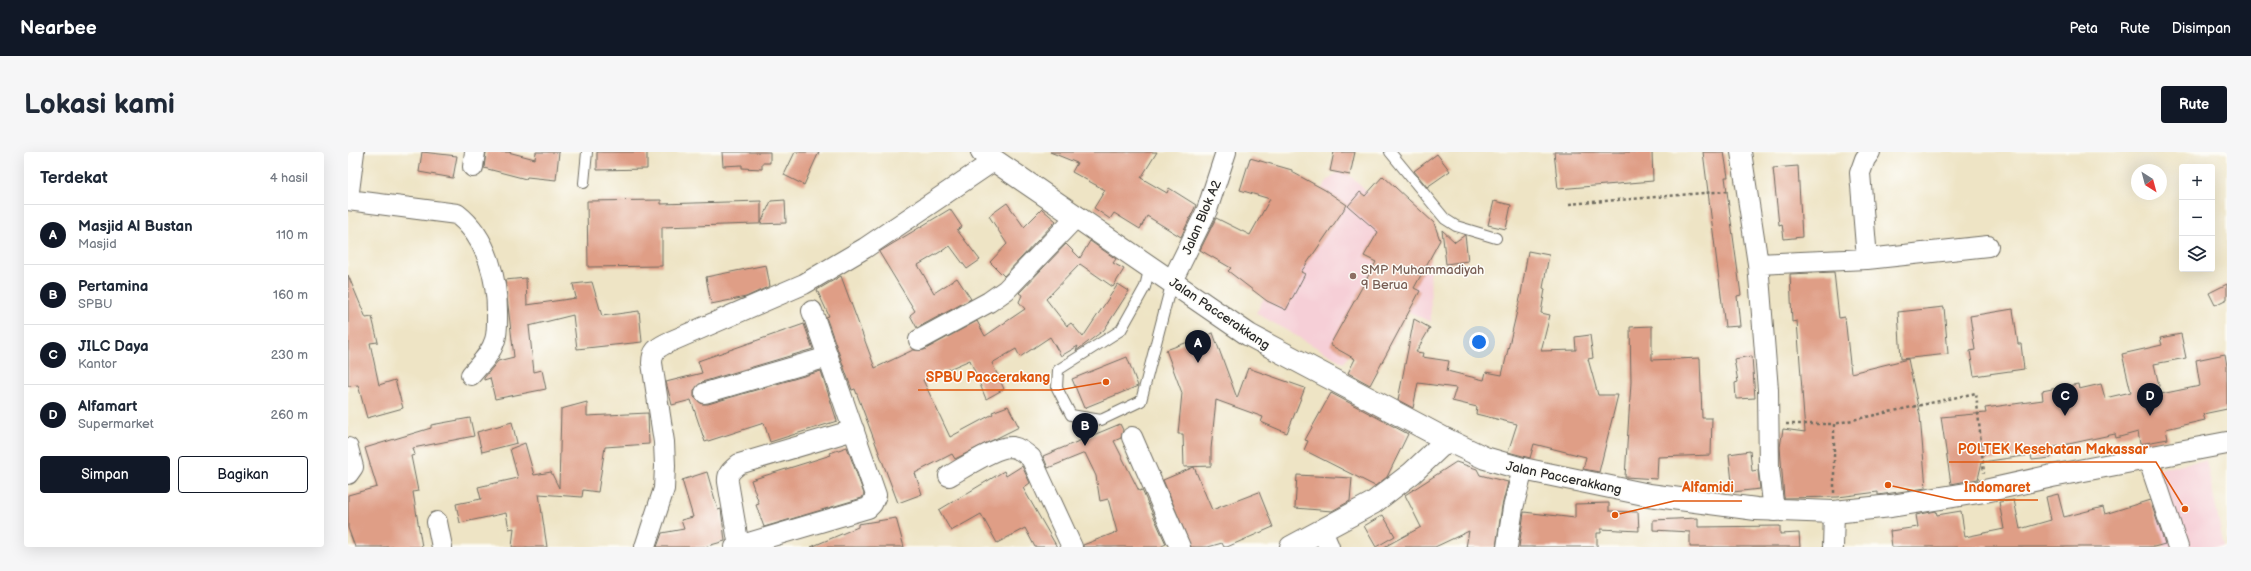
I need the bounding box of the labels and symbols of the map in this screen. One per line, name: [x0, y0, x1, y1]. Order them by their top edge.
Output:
north arrow: [2131, 164, 2167, 200]
street label: Jalan Blok A2: [1179, 177, 1225, 257]
place label: SMP Muhammadiyah 9 Berua: [1361, 262, 1484, 293]
marker: SMP Muhammadiyah 9 Berua: [1348, 271, 1358, 281]
street label: Jalan Paccerakkang: [1166, 274, 1273, 353]
pin: A: [1185, 330, 1211, 363]
your location: [1469, 332, 1489, 352]
callout: SPBU Paccerakang: [918, 364, 1059, 390]
text: SPBU Paccerakang: [926, 369, 1050, 386]
pin: C: [2052, 383, 2078, 416]
pin: D: [2137, 383, 2163, 416]
pin: B: [1072, 413, 1098, 446]
callout: POLTEK Kesehatan Makassar: [1949, 436, 2156, 462]
text: POLTEK Kesehatan Makassar: [1958, 441, 2149, 458]
street label: Jalan Paccerakkang: [1504, 458, 1623, 498]
callout: Indomaret: [1955, 474, 2038, 500]
callout: Alfamidi: [1674, 475, 1742, 501]
text: Alfamidi: [1681, 479, 1734, 496]
text: Indomaret: [1964, 479, 2031, 496]

